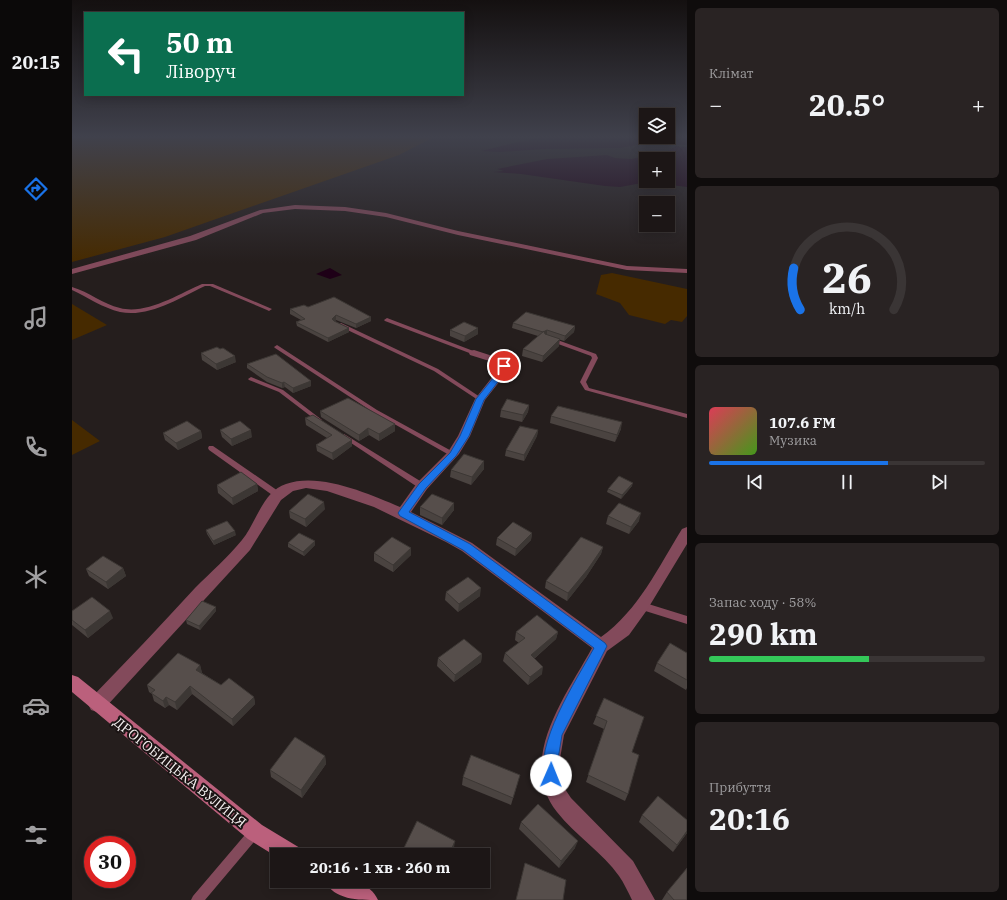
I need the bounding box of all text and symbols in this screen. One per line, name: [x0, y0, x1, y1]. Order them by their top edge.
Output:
text: 50 m: [166, 24, 233, 61]
icon: left: [100, 28, 152, 80]
text: 20:15: [12, 51, 60, 74]
text: Ліворуч: [166, 60, 236, 83]
text: Клімат: [709, 65, 754, 82]
text: 20.5°: [809, 85, 885, 124]
text: −: [709, 90, 722, 119]
text: +: [972, 90, 985, 119]
map controls: [639, 108, 675, 232]
button: layers: [639, 108, 675, 144]
button: +: [639, 152, 675, 188]
icon: directions: [22, 175, 50, 203]
button: −: [639, 196, 675, 232]
text: 26: [822, 249, 872, 303]
text: km/h: [829, 298, 865, 317]
icon: music: [22, 304, 50, 332]
pin: [487, 349, 521, 383]
icon: arrive: [493, 355, 515, 377]
text: 107.6 FM: [769, 413, 836, 432]
text: Музика: [769, 432, 817, 449]
icon: phone: [22, 433, 50, 461]
icon: previous: [744, 471, 766, 493]
icon: pause: [836, 471, 858, 493]
icon: next: [928, 471, 950, 493]
icon: climate: [22, 563, 50, 591]
text: Запас ходу · 58%: [709, 594, 816, 611]
text: 290 km: [709, 614, 818, 653]
icon: car: [22, 692, 50, 720]
street label: ДРОГОБИЦЬКА ВУЛИЦЯ: [110, 713, 250, 831]
position arrow: [530, 754, 572, 796]
text: Прибуття: [709, 779, 771, 796]
text: 20:16: [709, 799, 790, 838]
icon: filters: [22, 821, 50, 849]
speed limit sign: 30: [84, 836, 136, 888]
text: 20:16 · 1 хв · 260 m: [310, 858, 450, 877]

